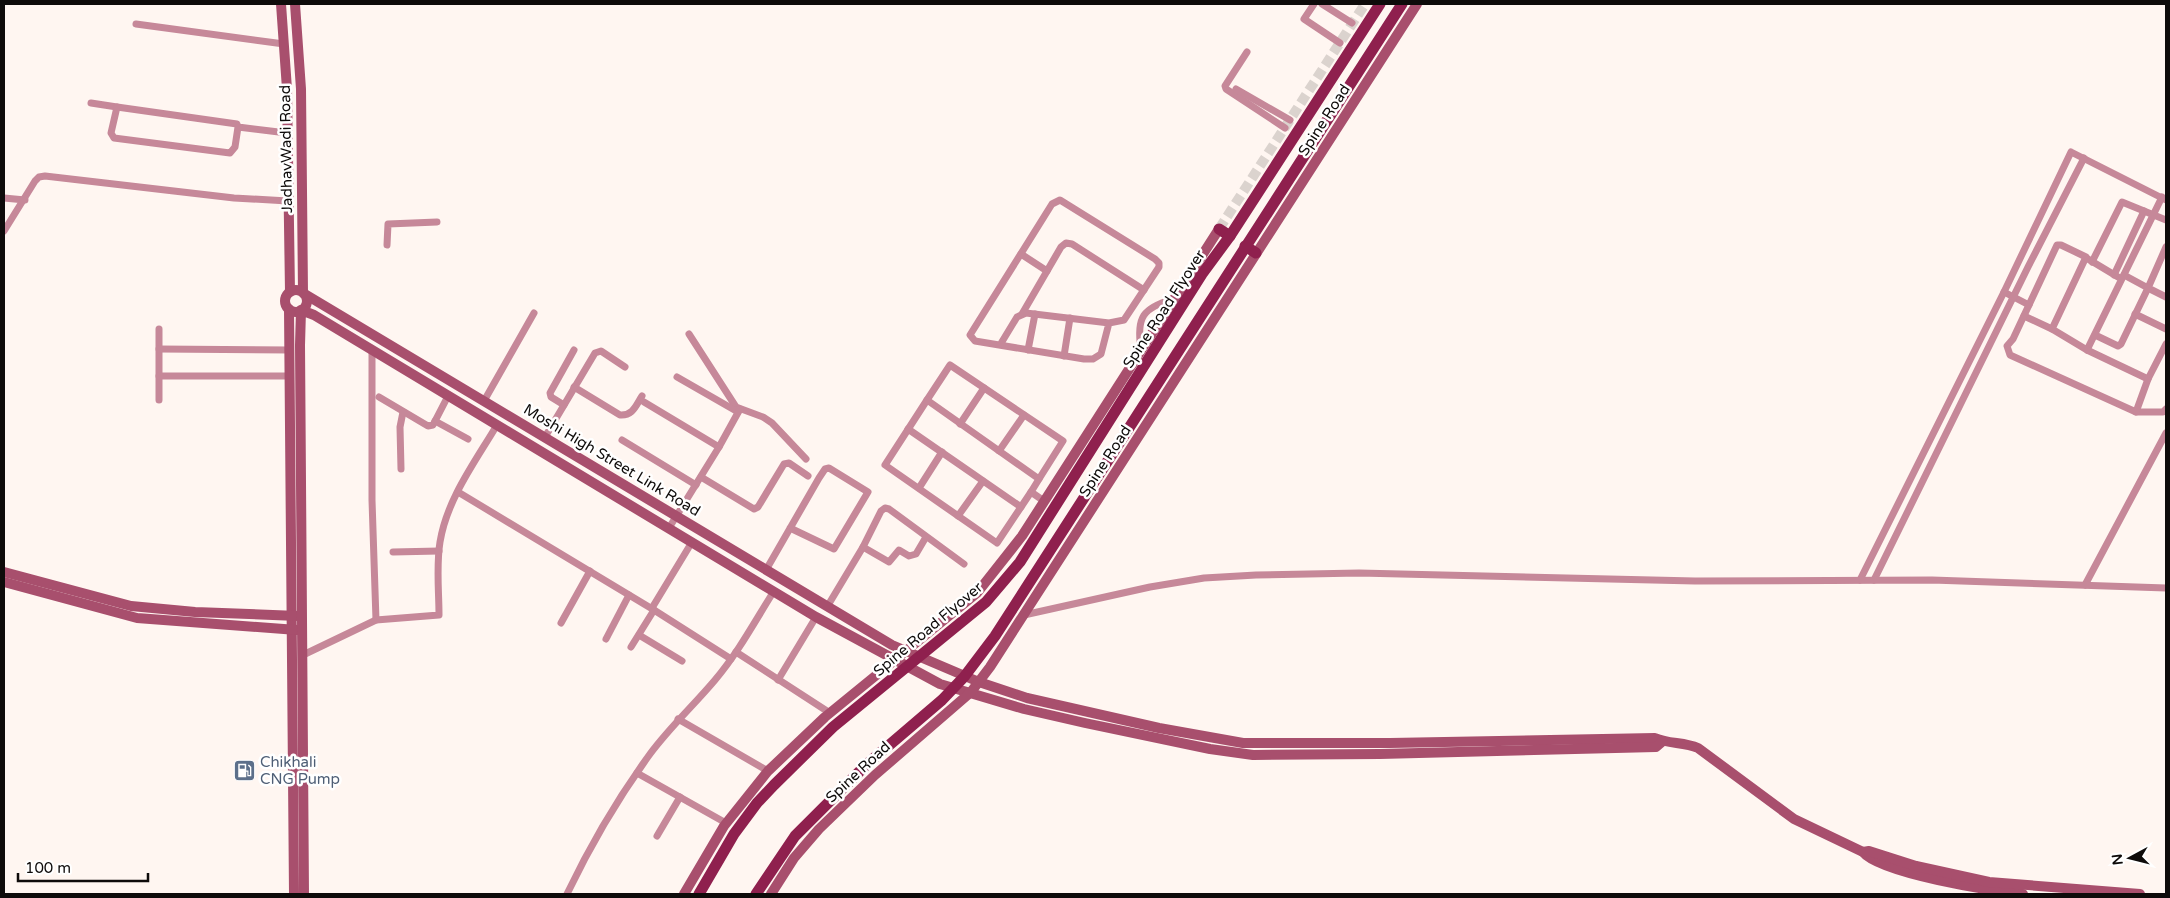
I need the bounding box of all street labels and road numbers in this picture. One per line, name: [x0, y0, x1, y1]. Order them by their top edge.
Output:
street label: Spine Road: [1294, 81, 1354, 159]
street label: JadhavWadi Road: [276, 85, 296, 213]
street label: Spine Road Flyover: [1119, 246, 1209, 371]
street label: Moshi High Street Link Road: [520, 400, 704, 520]
street label: Spine Road: [1075, 422, 1135, 500]
street label: Spine Road Flyover: [870, 578, 987, 680]
street label: Spine Road: [822, 738, 894, 806]

